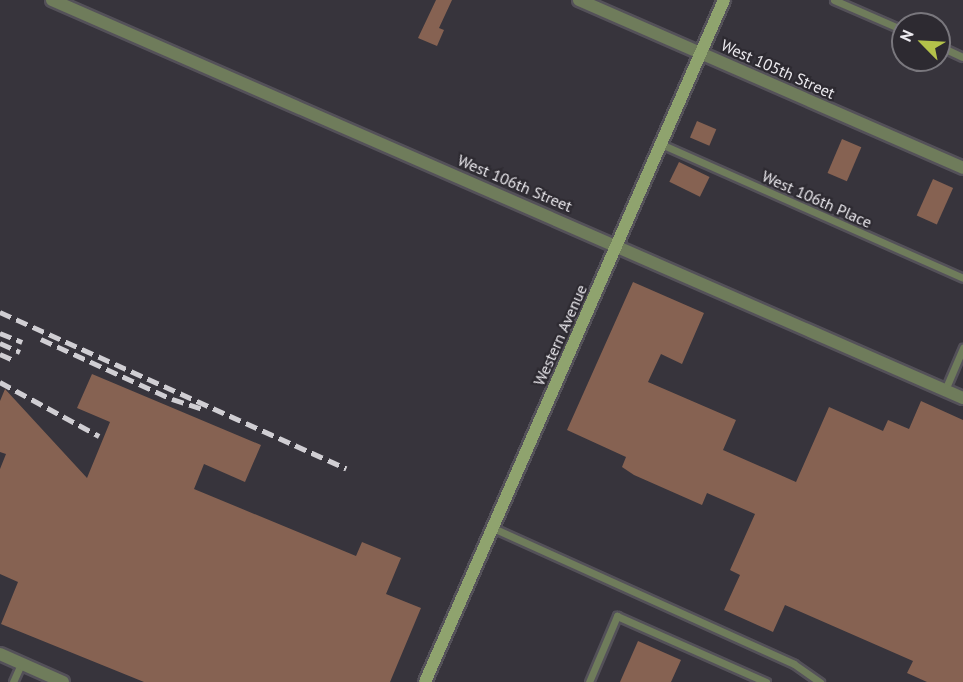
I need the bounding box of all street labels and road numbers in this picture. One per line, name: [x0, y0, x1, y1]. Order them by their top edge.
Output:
street label: West 105th Street: [718, 35, 838, 103]
street label: West 106th Street: [455, 150, 575, 216]
street label: West 106th Place: [759, 166, 875, 232]
street label: Western Avenue: [529, 281, 591, 389]

